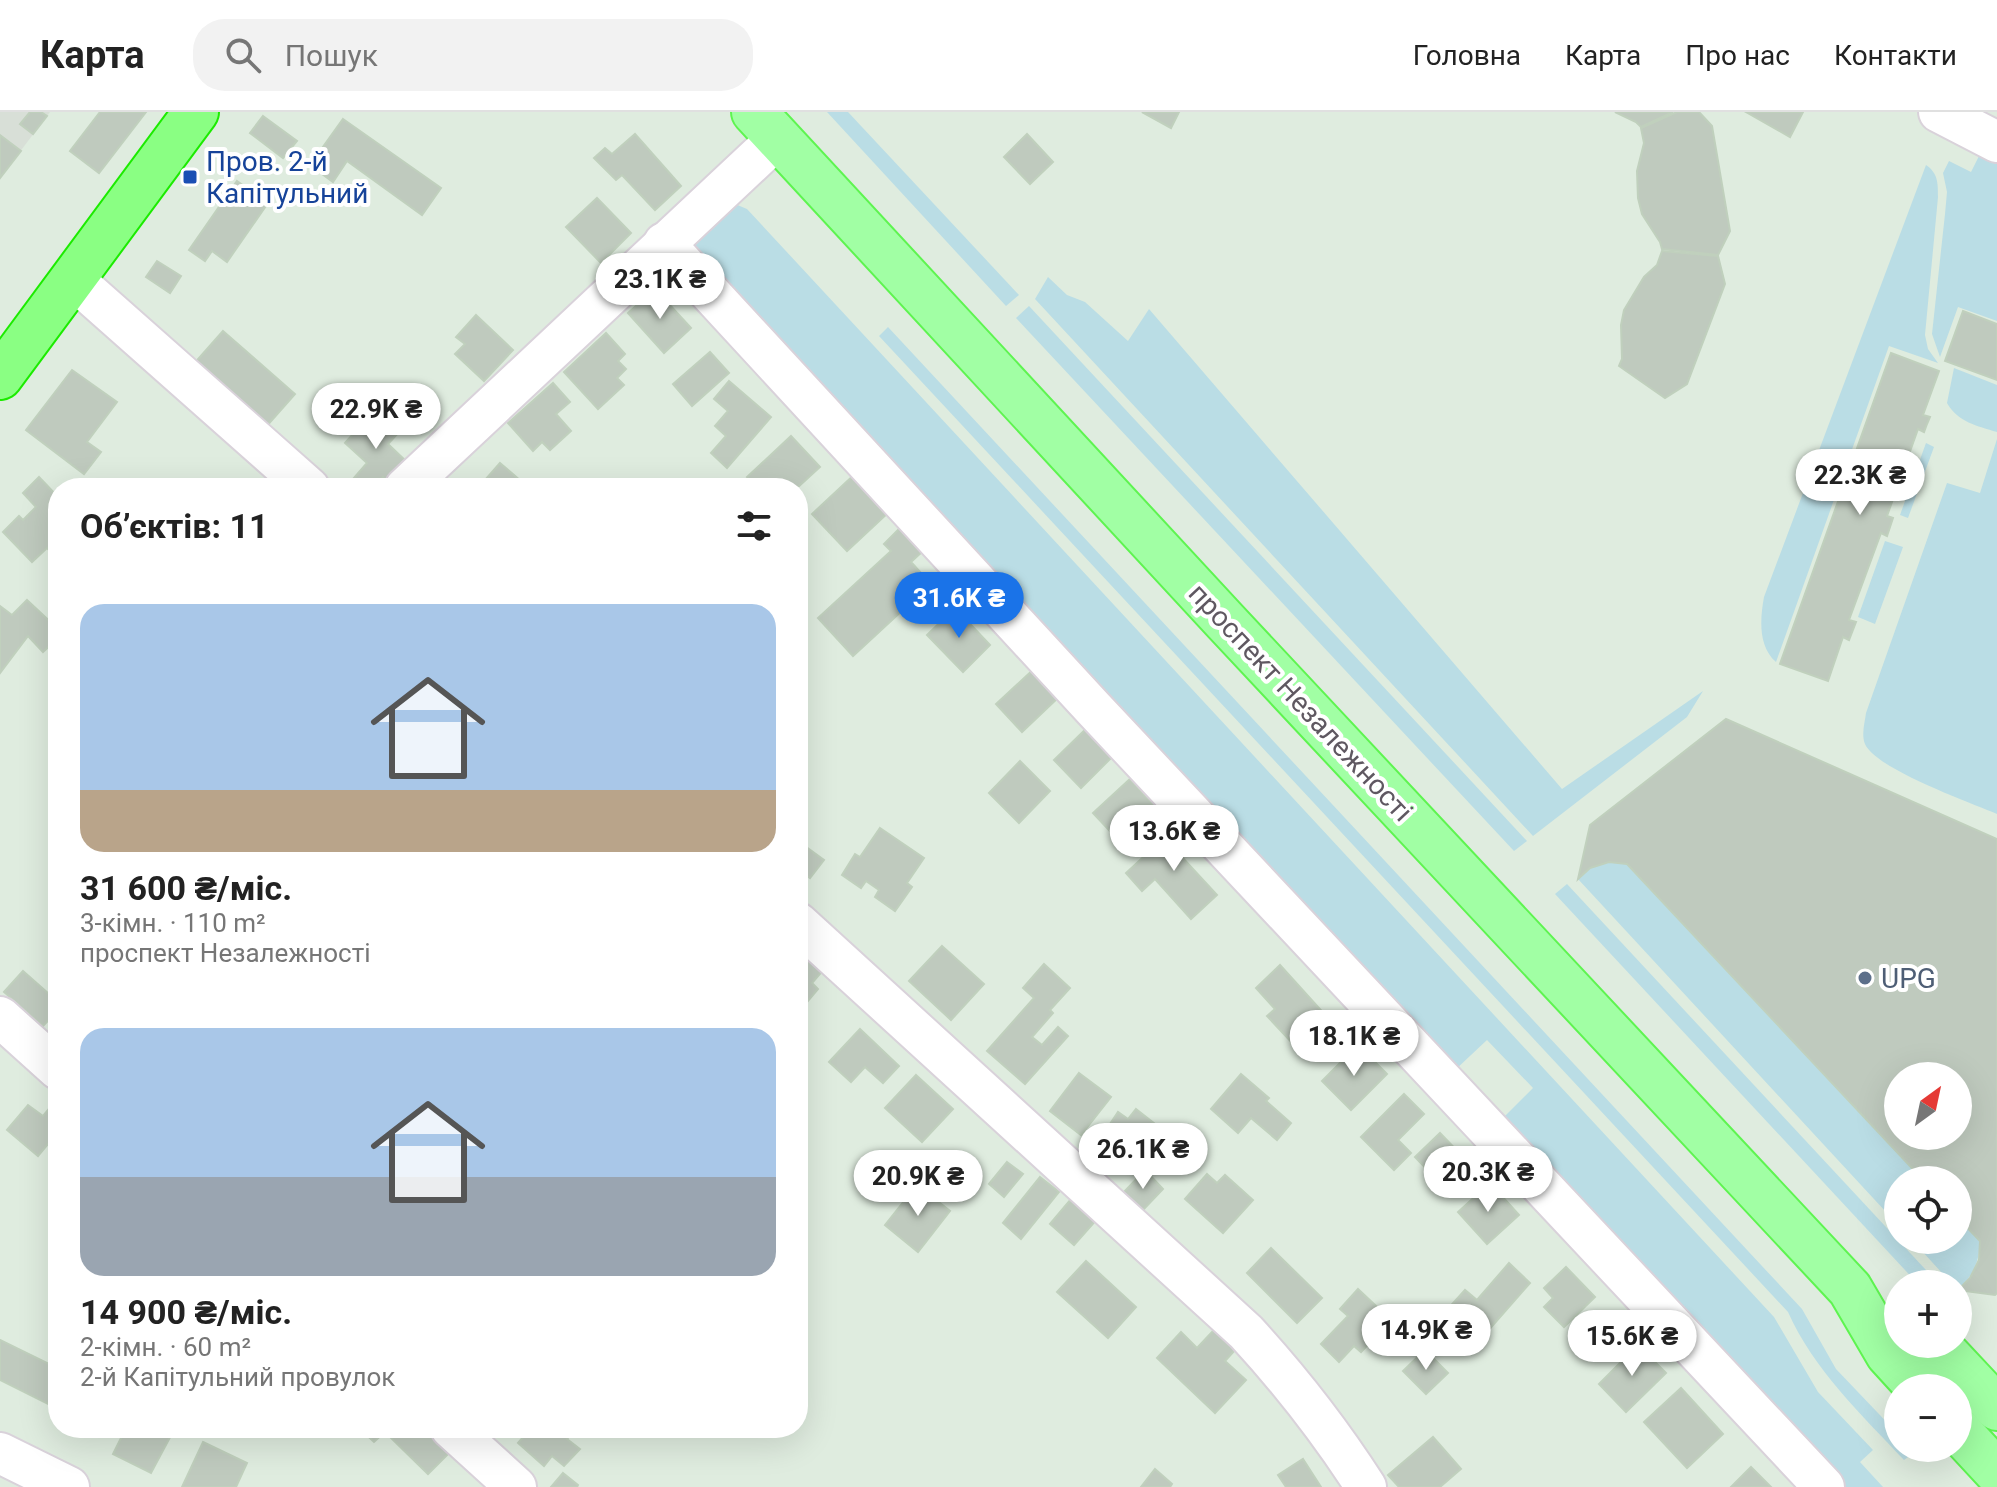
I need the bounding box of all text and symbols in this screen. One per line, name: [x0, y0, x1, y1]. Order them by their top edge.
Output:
search box: [193, 19, 753, 91]
text: Карта: [40, 33, 145, 77]
icon: search: [221, 33, 265, 77]
text: Пошук: [285, 38, 378, 73]
text: Головна: [1413, 39, 1521, 72]
text: Карта: [1565, 39, 1641, 72]
text: Про нас: [1685, 39, 1790, 72]
text: Контакти: [1834, 39, 1957, 72]
place label: Пров. 2-й Капітульний: [206, 145, 368, 210]
marker: Пров. 2-й Капітульний: [181, 168, 199, 186]
pin: 23.1K ₴: [586, 253, 734, 321]
text: 23.1K ₴: [614, 264, 706, 294]
pin: 22.9K ₴: [302, 383, 450, 451]
text: 22.9K ₴: [330, 394, 422, 424]
pin: 22.3K ₴: [1786, 449, 1934, 517]
text: 22.3K ₴: [1814, 460, 1906, 490]
icon: filters: [732, 504, 776, 548]
text: Об’єктів: 11: [80, 506, 269, 546]
pin: 31.6K ₴: [885, 572, 1033, 640]
street label: проспект Незалежності: [1182, 577, 1419, 828]
text: 31.6K ₴: [913, 583, 1005, 613]
icon: home: [356, 656, 500, 800]
pin: 13.6K ₴: [1100, 805, 1248, 873]
text: 13.6K ₴: [1128, 816, 1220, 846]
text: 31 600 ₴/міс.: [80, 868, 292, 908]
text: 3-кімн. · 110 m²: [80, 908, 266, 938]
text: проспект Незалежності: [80, 938, 371, 968]
place label: UPG: [1881, 962, 1936, 995]
marker: UPG: [1856, 969, 1874, 987]
pin: 18.1K ₴: [1280, 1010, 1428, 1078]
text: 18.1K ₴: [1308, 1021, 1400, 1051]
north arrow: [1884, 1062, 1972, 1150]
map controls: [1884, 1062, 1972, 1462]
icon: home: [356, 1080, 500, 1224]
pin: 26.1K ₴: [1069, 1123, 1217, 1191]
text: 26.1K ₴: [1097, 1134, 1189, 1164]
pin: 20.3K ₴: [1414, 1146, 1562, 1214]
pin: 20.9K ₴: [844, 1150, 992, 1218]
text: 20.3K ₴: [1442, 1157, 1534, 1187]
text: 20.9K ₴: [872, 1161, 964, 1191]
button: locate: [1884, 1166, 1972, 1254]
button: +: [1884, 1270, 1972, 1358]
text: 14 900 ₴/міс.: [80, 1292, 292, 1332]
pin: 14.9K ₴: [1352, 1304, 1500, 1372]
pin: 15.6K ₴: [1558, 1310, 1706, 1378]
text: 14.9K ₴: [1380, 1315, 1472, 1345]
text: 15.6K ₴: [1586, 1321, 1678, 1351]
text: 2-кімн. · 60 m²: [80, 1332, 251, 1362]
text: 2-й Капітульний провулок: [80, 1362, 395, 1392]
button: −: [1884, 1374, 1972, 1462]

